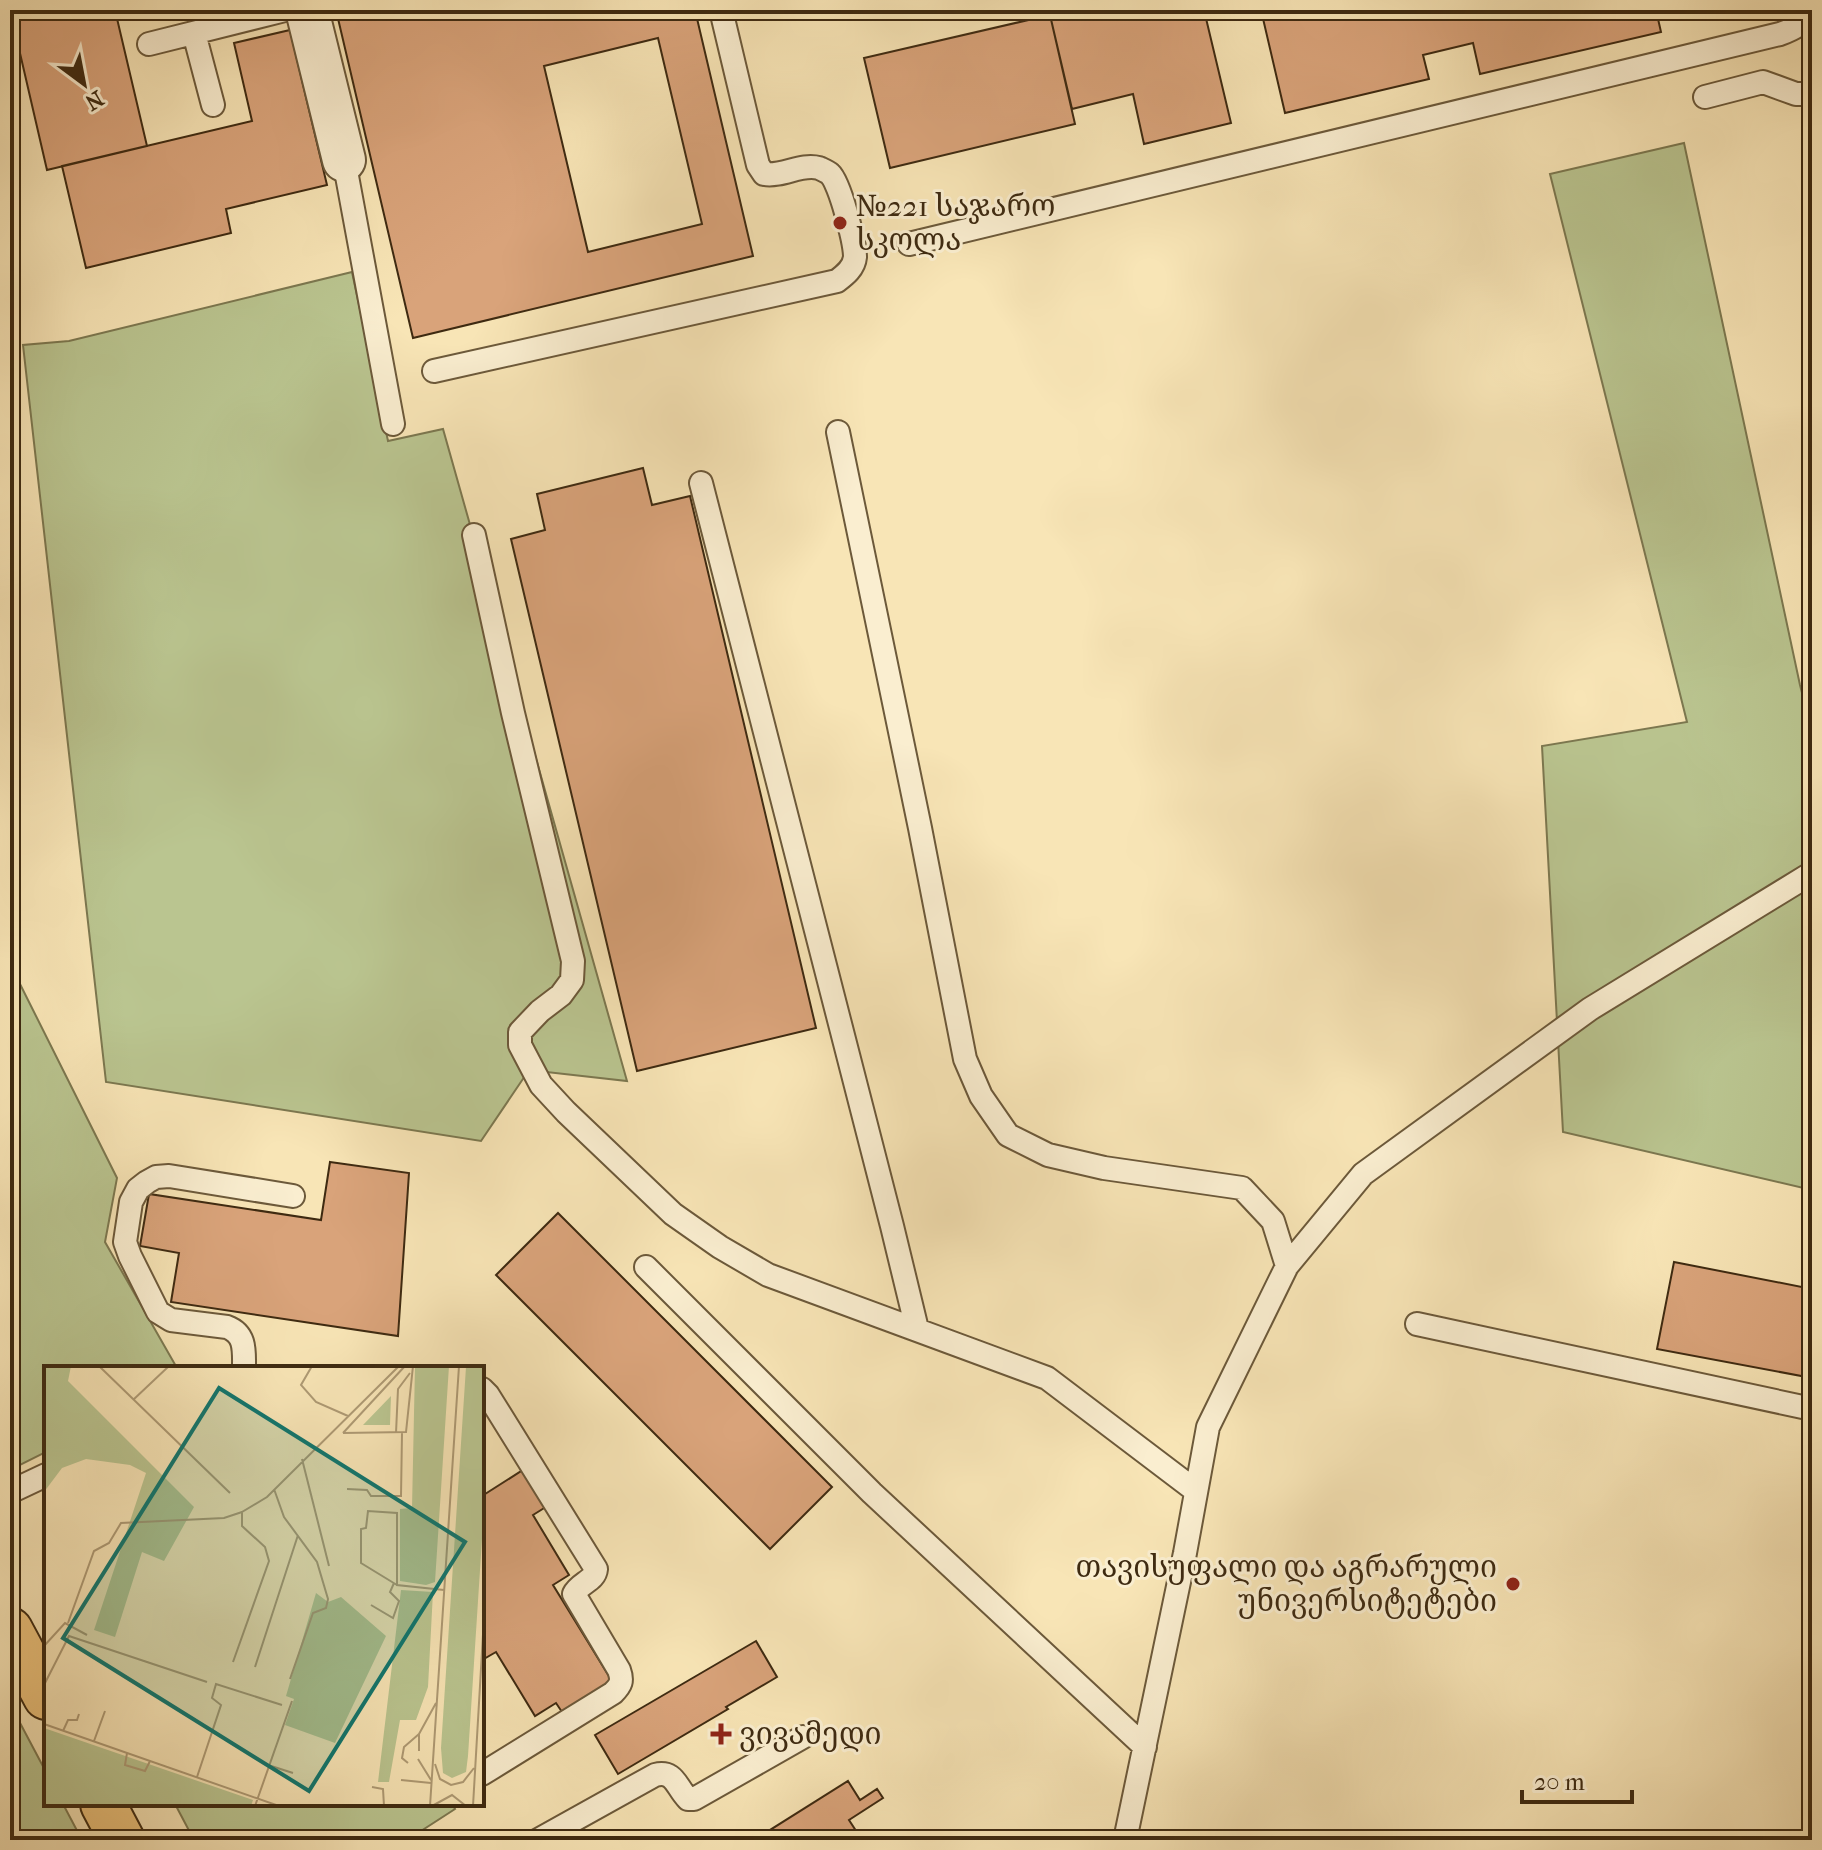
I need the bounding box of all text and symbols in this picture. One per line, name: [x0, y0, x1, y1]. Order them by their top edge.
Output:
north arrow: [44, 44, 124, 124]
text: N: [80, 85, 108, 116]
place label: №221 საჯარო სკოლა: [856, 189, 1056, 258]
marker: №221 საჯარო სკოლა: [831, 214, 849, 232]
inset map: [44, 1366, 484, 1806]
place label: თავისუფალი და აგრარული უნივერსიტეტები: [1076, 1550, 1497, 1619]
marker: თავისუფალი და აგრარული უნივერსიტეტები: [1504, 1575, 1522, 1593]
place label: ვივამედი: [739, 1717, 882, 1752]
marker: ვივამედი: [710, 1723, 732, 1745]
scale bar: [1522, 1754, 1632, 1804]
text: 20 m: [1534, 1768, 1585, 1796]

